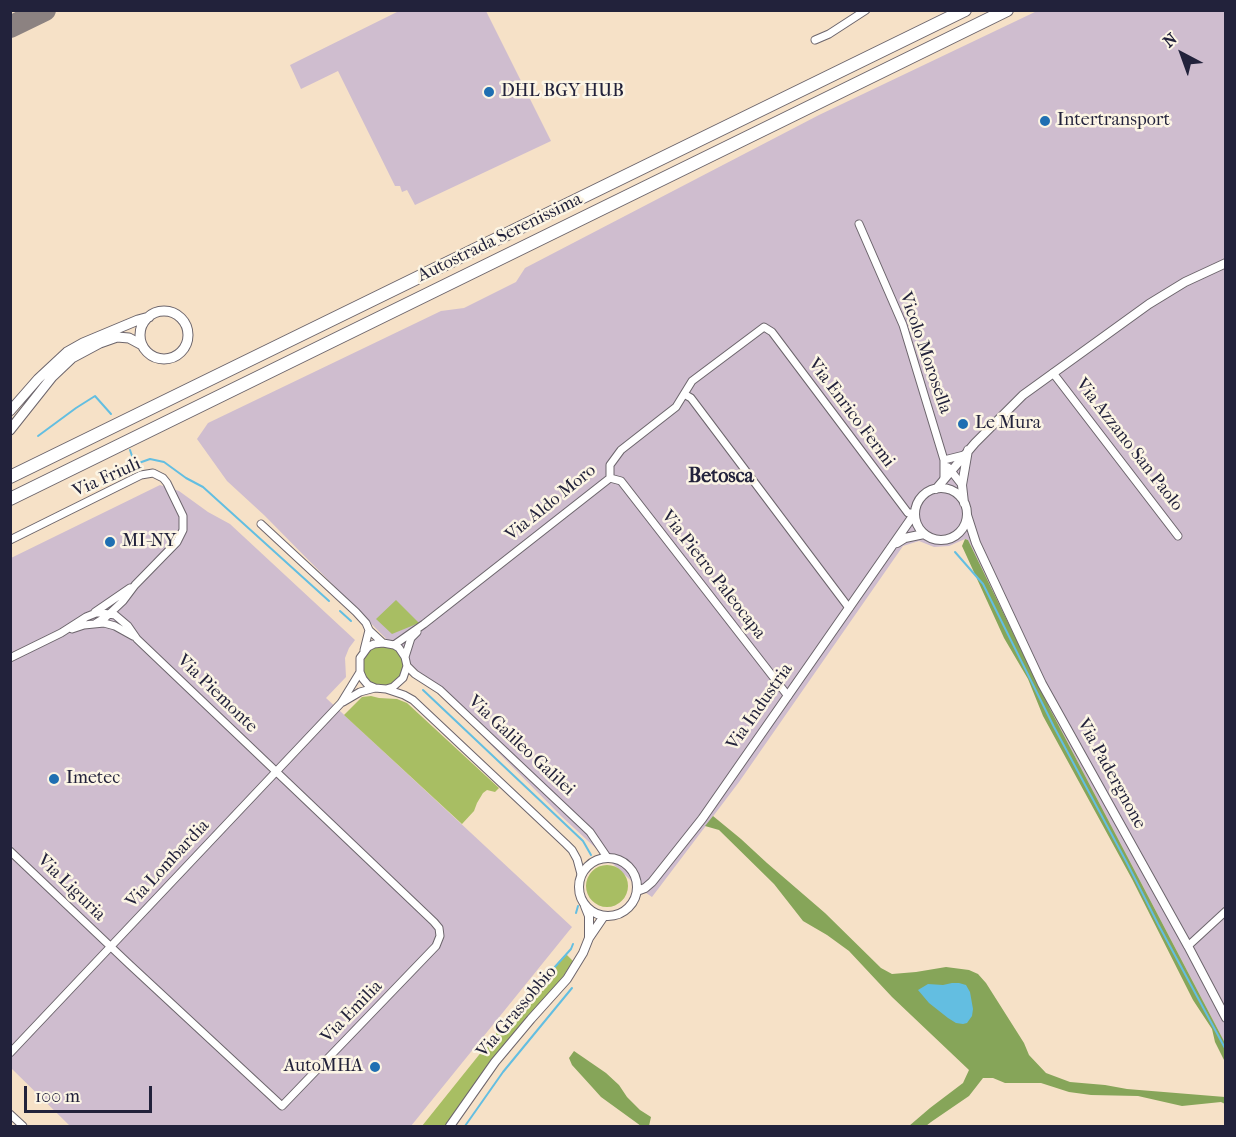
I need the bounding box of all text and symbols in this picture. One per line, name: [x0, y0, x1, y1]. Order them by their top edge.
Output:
north arrow: [1152, 24, 1212, 84]
text: N: [1159, 29, 1181, 51]
place label: DHL BGY HUB: [501, 81, 624, 103]
marker: DHL BGY HUB: [482, 85, 496, 99]
place label: Intertransport: [1057, 110, 1170, 132]
marker: Intertransport: [1038, 114, 1052, 128]
street label: Autostrada Serenissima: [414, 189, 586, 287]
street label: Vicolo Morosella: [894, 289, 956, 417]
street label: Via Enrico Fermi: [803, 354, 899, 472]
street label: Via Azzano San Paolo: [1071, 374, 1187, 516]
place label: Le Mura: [975, 413, 1041, 435]
marker: Le Mura: [956, 417, 970, 431]
street label: Via Friuli: [70, 453, 144, 503]
street label: Via Aldo Moro: [501, 460, 601, 546]
district label: Betosca: [688, 465, 754, 489]
street label: Via Pietro Paleocapa: [656, 506, 770, 644]
place label: MI-NY: [122, 531, 176, 553]
marker: MI-NY: [103, 535, 117, 549]
street label: Via Piemonte: [172, 650, 262, 738]
street label: Via Industria: [722, 659, 798, 755]
street label: Via Galileo Galilei: [463, 691, 579, 801]
street label: Via Padergnone: [1072, 715, 1150, 833]
place label: Imetec: [66, 768, 120, 790]
marker: Imetec: [47, 772, 61, 786]
street label: Via Lombardia: [122, 815, 214, 913]
street label: Via Liguria: [32, 850, 110, 926]
street label: Via Grassobbio: [472, 962, 562, 1062]
street label: Via Emilia: [317, 976, 387, 1048]
place label: AutoMHA: [284, 1056, 363, 1078]
marker: AutoMHA: [368, 1060, 382, 1074]
scale bar: [27, 1074, 154, 1112]
text: 100 m: [35, 1086, 80, 1107]

